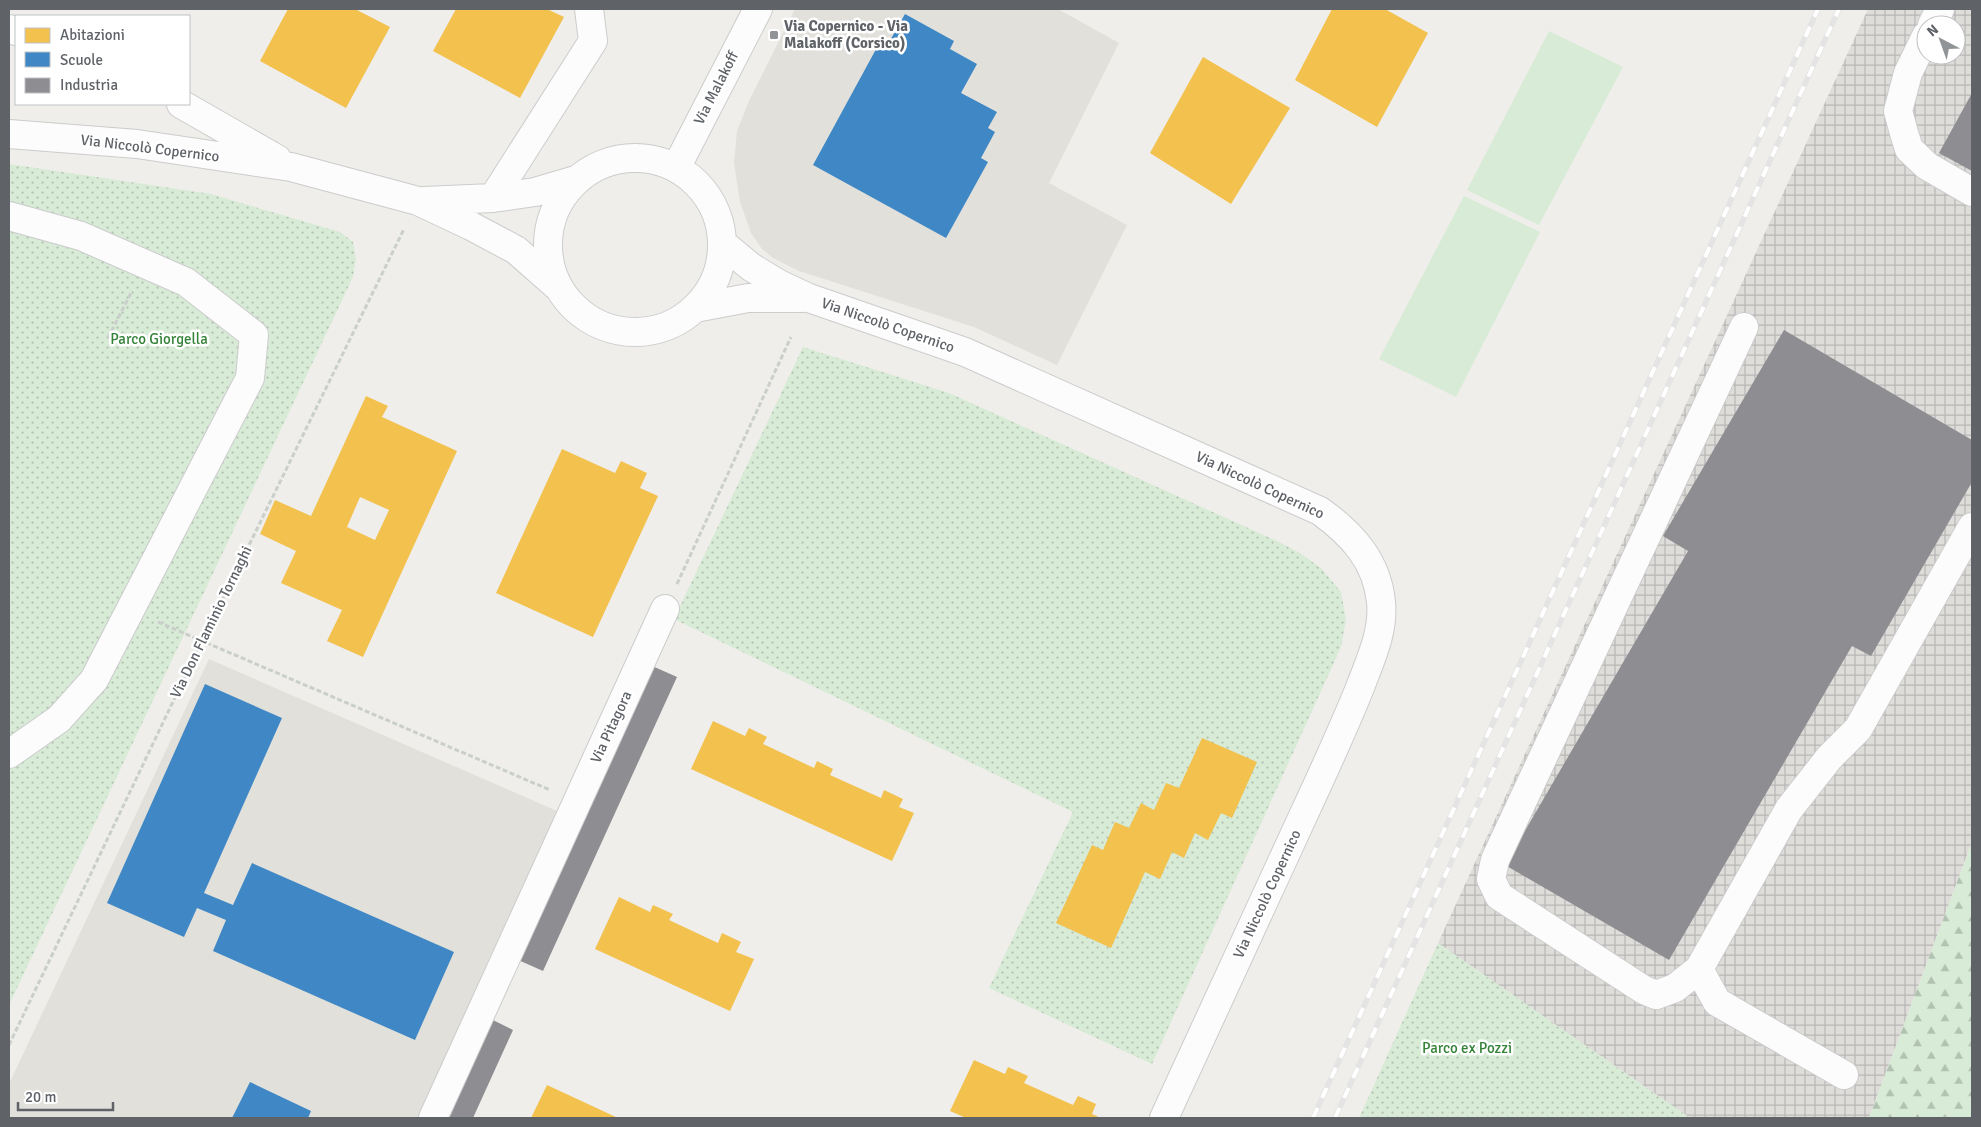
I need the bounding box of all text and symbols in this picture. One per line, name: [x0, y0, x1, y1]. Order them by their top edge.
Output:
legend: [15, 15, 190, 105]
north arrow: [1916, 15, 1966, 65]
place label: Via Copernico - Via Malakoff (Corsico): [784, 17, 908, 52]
text: N: [1924, 21, 1942, 40]
text: Abitazioni: [60, 26, 125, 44]
marker: Via Copernico - Via Malakoff (Corsico): [768, 29, 780, 41]
street label: Via Malakoff: [690, 47, 743, 128]
text: Scuole: [60, 51, 103, 69]
text: Industria: [60, 76, 118, 94]
street label: Via Niccolò Copernico: [80, 131, 221, 165]
street label: Via Niccolò Copernico: [819, 294, 957, 356]
park label: Parco Giorgella: [110, 330, 208, 348]
street label: Via Niccolò Copernico: [1193, 447, 1327, 523]
street label: Via Don Flaminio Tornaghi: [166, 543, 256, 701]
street label: Via Pitagora: [586, 688, 636, 766]
street label: Via Niccolò Copernico: [1229, 827, 1305, 961]
park label: Parco ex Pozzi: [1422, 1039, 1512, 1057]
scale bar: [18, 1080, 112, 1112]
text: 20 m: [25, 1088, 56, 1106]

